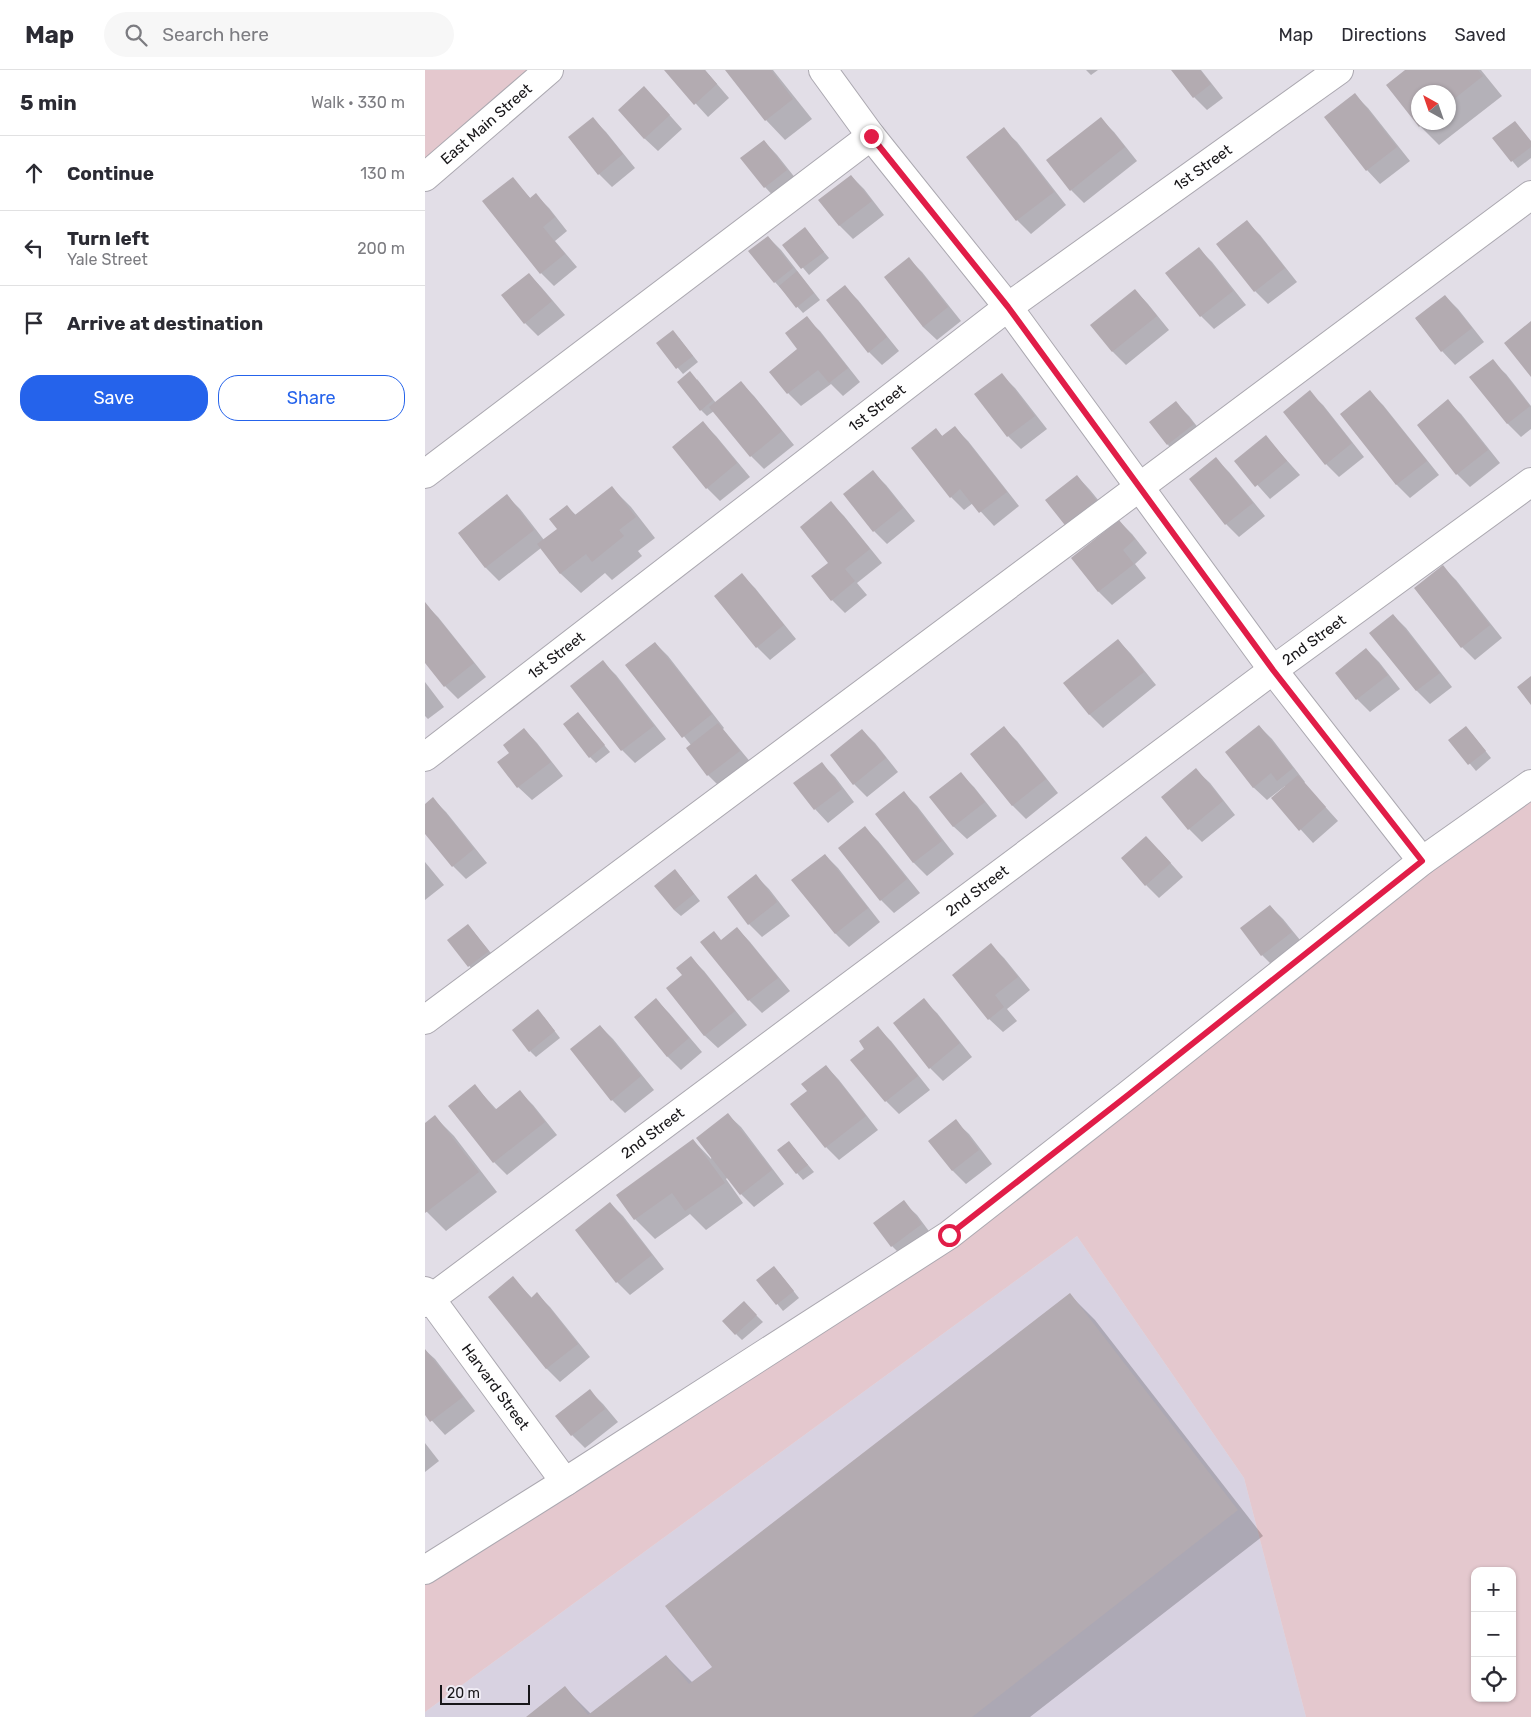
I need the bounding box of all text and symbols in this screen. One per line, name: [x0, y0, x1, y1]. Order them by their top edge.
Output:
search box: [104, 12, 454, 57]
text: Map: [25, 21, 74, 49]
icon: search: [122, 21, 150, 49]
text: Search here: [162, 23, 269, 46]
text: Map: [1278, 24, 1313, 46]
text: Directions: [1341, 24, 1427, 46]
text: Saved: [1455, 24, 1506, 46]
street label: East Main Street: [437, 80, 536, 168]
north arrow: [1411, 85, 1456, 130]
text: 5 min: [20, 90, 77, 115]
text: Walk · 330 m: [311, 93, 405, 112]
route end: [860, 125, 883, 148]
street label: 1st Street: [1170, 141, 1235, 194]
icon: ahead: [20, 159, 48, 187]
text: Continue: [67, 162, 154, 185]
text: 130 m: [360, 164, 405, 183]
text: Turn left: [67, 227, 149, 250]
icon: left: [20, 234, 48, 262]
text: 200 m: [357, 239, 405, 258]
text: Yale Street: [67, 250, 148, 269]
icon: arrive: [20, 309, 48, 337]
text: Arrive at destination: [67, 312, 263, 335]
button: Save: [20, 375, 208, 421]
button: Share: [218, 375, 405, 421]
street label: 1st Street: [845, 380, 909, 436]
street label: 2nd Street: [1279, 611, 1349, 669]
street label: 1st Street: [524, 628, 589, 683]
street label: 2nd Street: [942, 861, 1012, 920]
street label: 2nd Street: [618, 1104, 688, 1162]
route start: [938, 1224, 961, 1247]
street label: Harvard Street: [458, 1340, 533, 1434]
map controls: [1471, 1567, 1516, 1702]
button: +: [1471, 1567, 1516, 1612]
button: −: [1471, 1612, 1516, 1657]
button: locate: [1471, 1657, 1516, 1702]
scale bar: [440, 1682, 530, 1705]
text: 20 m: [447, 1685, 480, 1702]

